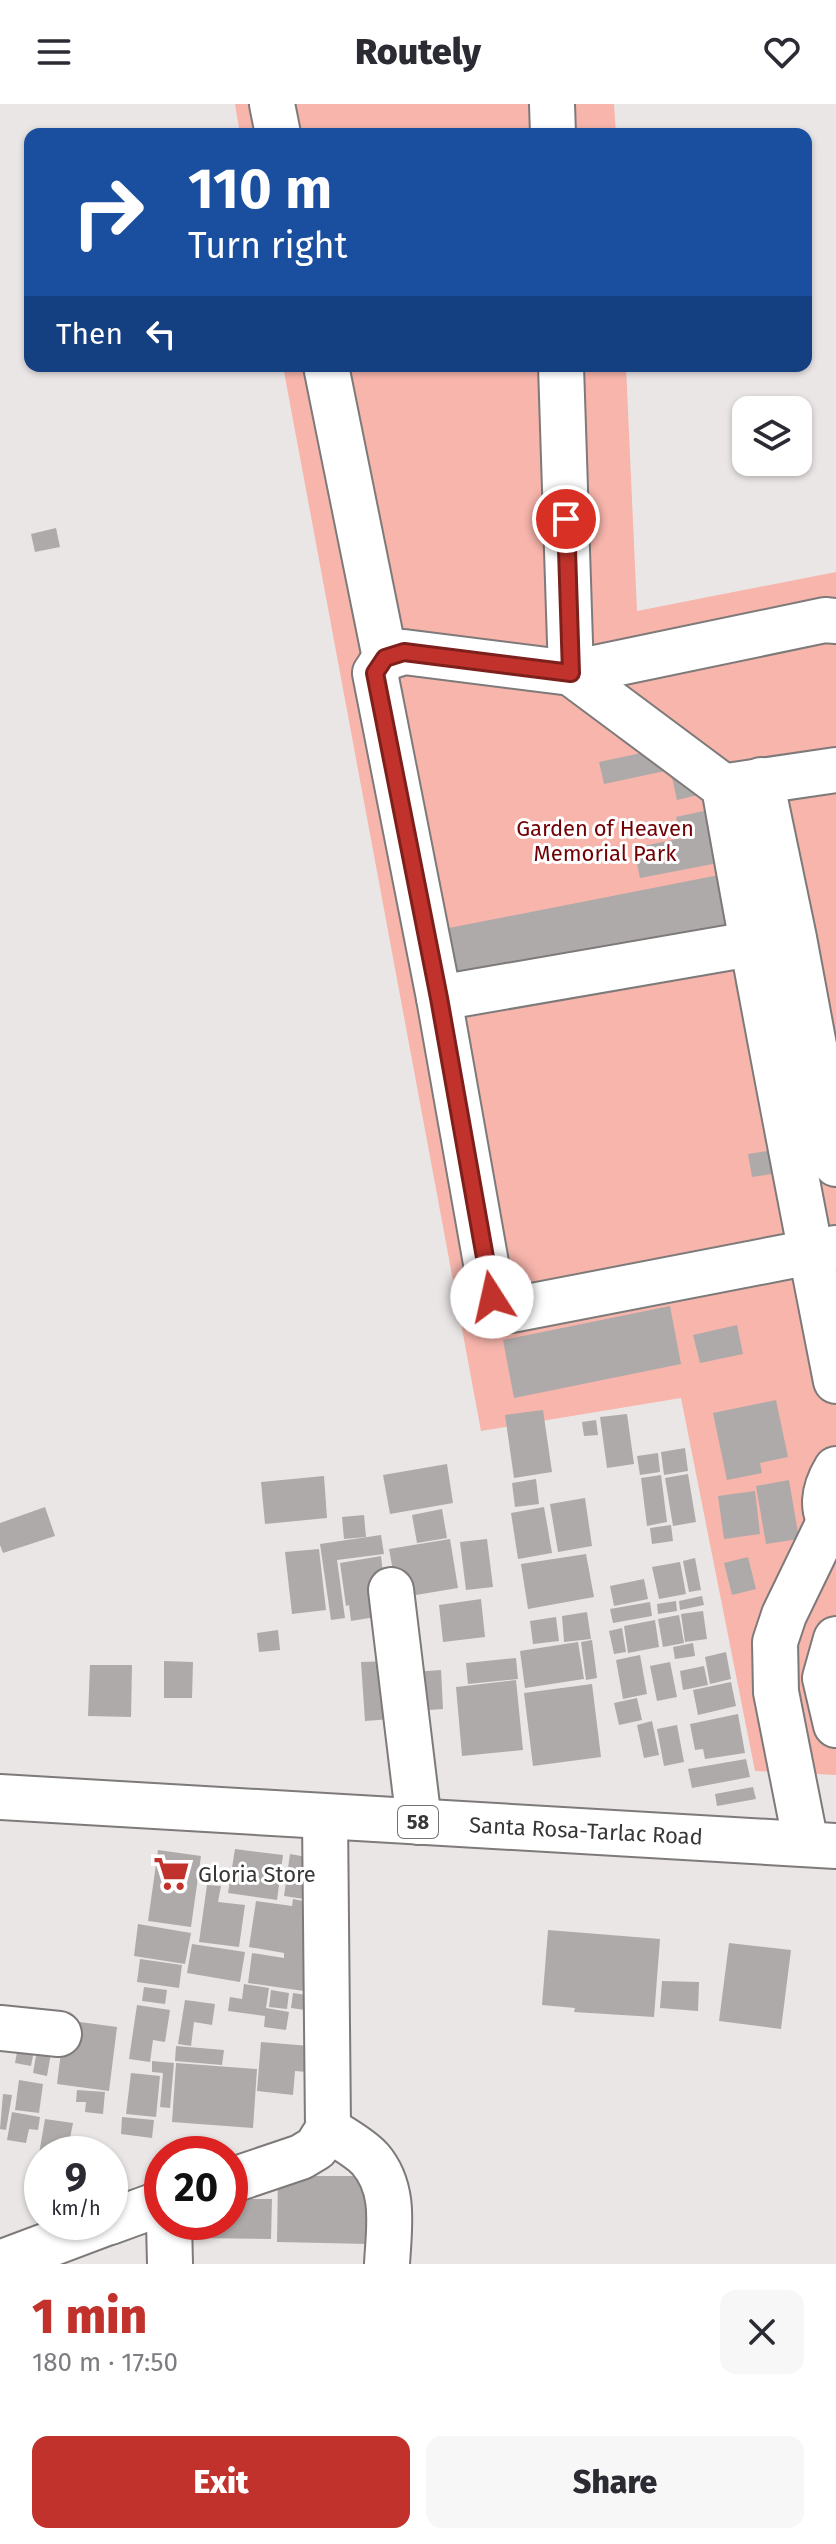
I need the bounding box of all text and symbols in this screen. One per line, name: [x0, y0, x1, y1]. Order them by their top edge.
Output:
icon: menu: [32, 30, 76, 74]
text: Routely: [355, 30, 481, 74]
icon: heart: [760, 30, 804, 74]
text: 110 m: [188, 156, 332, 223]
icon: right: [56, 160, 160, 264]
text: Turn right: [188, 224, 348, 268]
icon: left: [139, 312, 183, 356]
text: Then: [56, 316, 123, 352]
map controls: [732, 396, 812, 476]
button: layers: [732, 396, 812, 476]
pin: [532, 485, 600, 553]
icon: arrive: [544, 497, 588, 541]
park label: Garden of Heaven Memorial Park: [516, 815, 694, 867]
position arrow: [450, 1255, 534, 1339]
road number: 58: [398, 1806, 438, 1838]
street label: Santa Rosa-Tarlac Road: [468, 1811, 704, 1851]
supermarket icon: Gloria Store: [153, 1855, 191, 1893]
place label: Gloria Store: [198, 1861, 316, 1888]
speed limit sign: 20: [144, 2136, 248, 2240]
text: 9: [65, 2154, 87, 2202]
text: km/h: [51, 2196, 101, 2220]
text: 1 min: [32, 2288, 147, 2346]
button: close: [720, 2290, 804, 2374]
text: 180 m · 17:50: [32, 2347, 178, 2378]
button: Exit: [32, 2436, 410, 2528]
button: Share: [426, 2436, 804, 2528]

